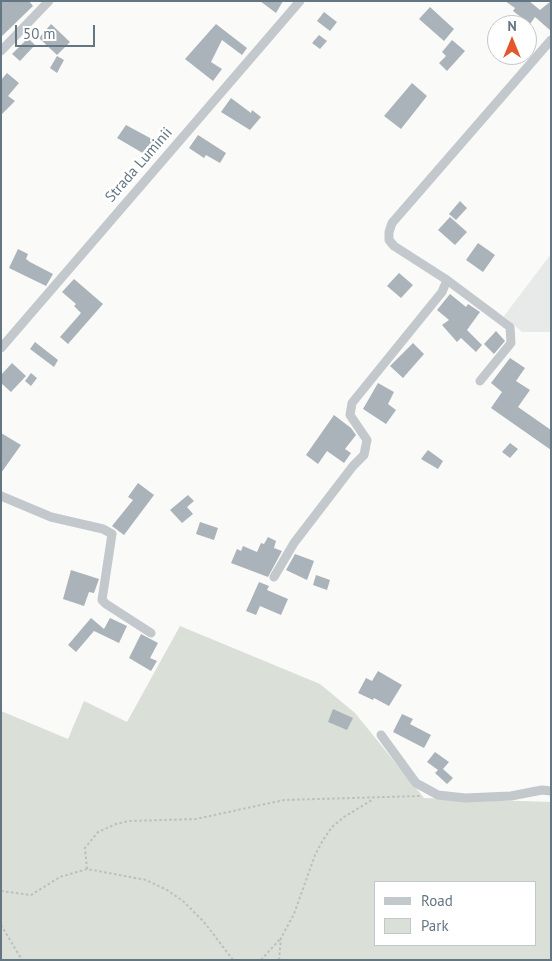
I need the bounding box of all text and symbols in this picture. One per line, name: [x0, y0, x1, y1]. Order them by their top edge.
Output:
scale bar: [18, 15, 98, 47]
north arrow: [487, 15, 537, 65]
text: N: [507, 17, 517, 35]
text: 50 m: [23, 24, 56, 43]
street label: Strada Luminii: [102, 124, 176, 206]
legend: [374, 881, 537, 946]
text: Road: [421, 891, 453, 910]
text: Park: [421, 916, 449, 935]

